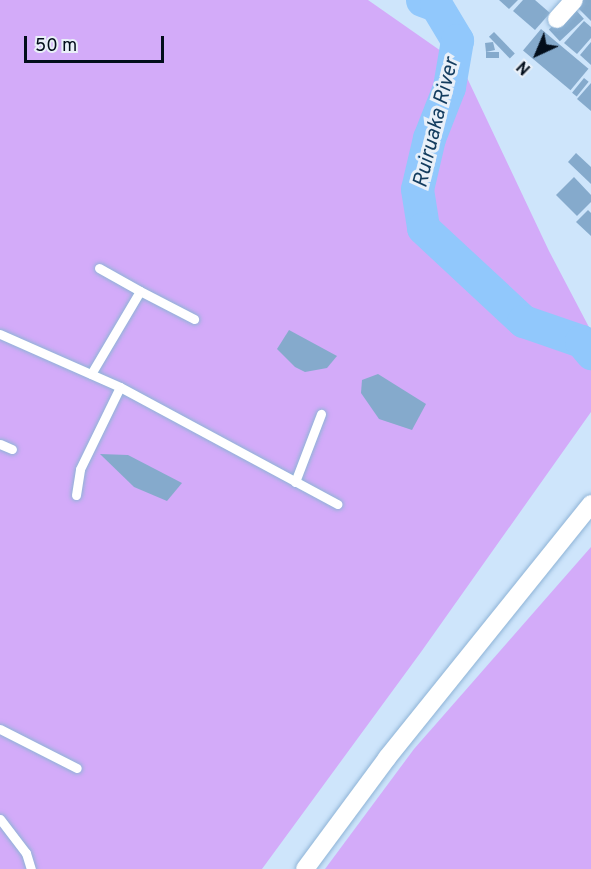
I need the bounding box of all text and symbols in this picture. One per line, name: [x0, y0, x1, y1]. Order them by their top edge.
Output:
scale bar: [27, 24, 166, 62]
north arrow: [507, 24, 567, 84]
text: 50 m: [35, 35, 77, 58]
water label: Ruiruaka River: [409, 55, 465, 191]
text: N: [513, 56, 536, 78]

